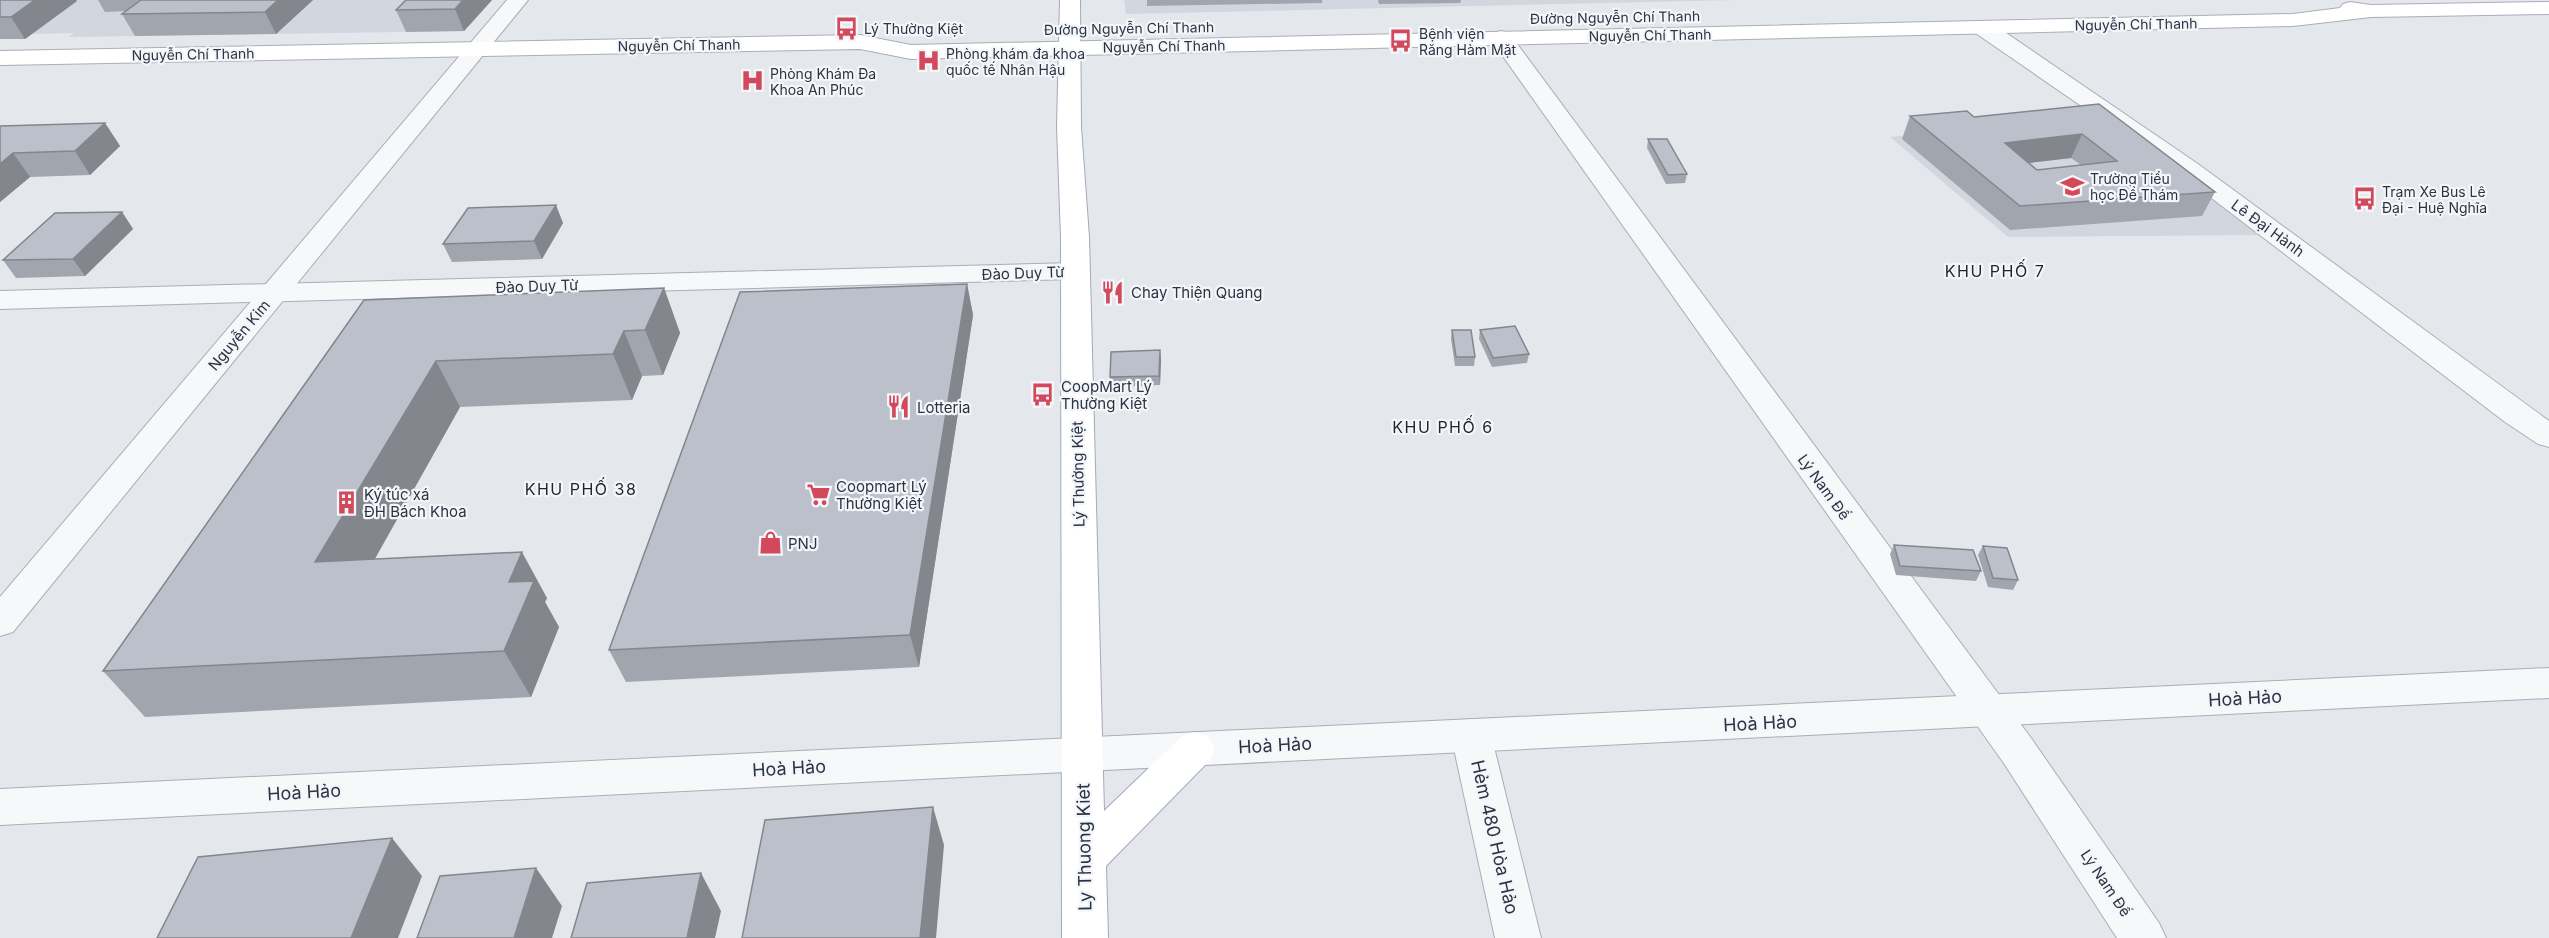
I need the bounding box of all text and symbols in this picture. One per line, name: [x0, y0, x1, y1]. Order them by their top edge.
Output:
street label: Đường Nguyễn Chí Thanh: [1530, 7, 1700, 27]
street label: Nguyễn Chí Thanh: [2074, 14, 2198, 34]
bus stop icon: Lý Thường Kiệt: [833, 15, 859, 41]
street label: Đường Nguyễn Chí Thanh: [1044, 18, 1214, 38]
place label: Lý Thường Kiệt: [864, 20, 964, 37]
place label: Bệnh viện Răng Hàm Mặt: [1419, 25, 1517, 58]
street label: Nguyễn Chí Thanh: [1588, 25, 1712, 45]
bus stop icon: Bệnh viện Răng Hàm Mặt: [1388, 28, 1414, 54]
street label: Nguyễn Chí Thanh: [617, 35, 741, 55]
street label: Nguyễn Chí Thanh: [1102, 36, 1226, 56]
street label: Nguyễn Chí Thanh: [131, 44, 255, 64]
place label: Phòng khám đa khoa quốc tế Nhân Hậu: [946, 45, 1085, 78]
hospital icon: Phòng khám đa khoa quốc tế Nhân Hậu: [915, 48, 941, 74]
place label: Phòng Khám Đa Khoa An Phúc: [770, 65, 876, 98]
hospital icon: Phòng Khám Đa Khoa An Phúc: [739, 68, 765, 94]
place label: Trường Tiểu học Đề Thám: [2090, 170, 2178, 203]
school or university icon: Trường Tiểu học Đề Thám: [2059, 173, 2085, 199]
place label: Trạm Xe Bus Lê Đại - Huệ Nghĩa: [2382, 183, 2487, 216]
bus stop icon: Trạm Xe Bus Lê Đại - Huệ Nghĩa: [2351, 186, 2377, 212]
street label: Lê Đại Hành: [2228, 195, 2308, 261]
district label: KHU PHỐ 7: [1945, 259, 2045, 281]
street label: Đào Duy Từ: [981, 262, 1065, 284]
street label: Đào Duy Từ: [495, 275, 579, 297]
restaurant icon: Chay Thiện Quang: [1100, 279, 1126, 305]
place label: Chay Thiện Quang: [1131, 283, 1263, 302]
street label: Nguyễn Kim: [204, 296, 274, 374]
place label: CoopMart Lý Thường Kiệt: [1061, 377, 1153, 413]
bus stop icon: CoopMart Lý Thường Kiệt: [1030, 382, 1056, 408]
restaurant icon: Lotteria: [886, 394, 912, 420]
place label: Lotteria: [917, 398, 970, 417]
district label: KHU PHỐ 6: [1392, 415, 1494, 437]
street label: Lý Thường Kiệt: [1068, 421, 1088, 527]
street label: Lý Nam Đế: [1794, 450, 1854, 524]
district label: KHU PHỐ 38: [525, 477, 637, 499]
place label: Coopmart Lý Thường Kiệt: [836, 477, 927, 513]
supermarket icon: Coopmart Lý Thường Kiệt: [805, 482, 831, 508]
place label: Ký túc xá ĐH Bách Khoa: [364, 485, 467, 521]
building icon: Ký túc xá ĐH Bách Khoa: [333, 490, 359, 516]
shop icon: PNJ: [757, 530, 783, 556]
place label: PNJ: [788, 534, 817, 553]
street label: Hoà Hảo: [2208, 686, 2282, 710]
street label: Hoà Hảo: [1723, 711, 1797, 735]
street label: Hoà Hảo: [1238, 733, 1312, 757]
street label: Hoà Hảo: [752, 756, 826, 780]
street label: Hẻm 480 Hòa Hảo: [1467, 758, 1523, 916]
street label: Hoà Hảo: [267, 780, 341, 804]
street label: Ly Thuong Kiet: [1072, 783, 1096, 911]
street label: Lý Nam Đế: [2077, 846, 2135, 920]

